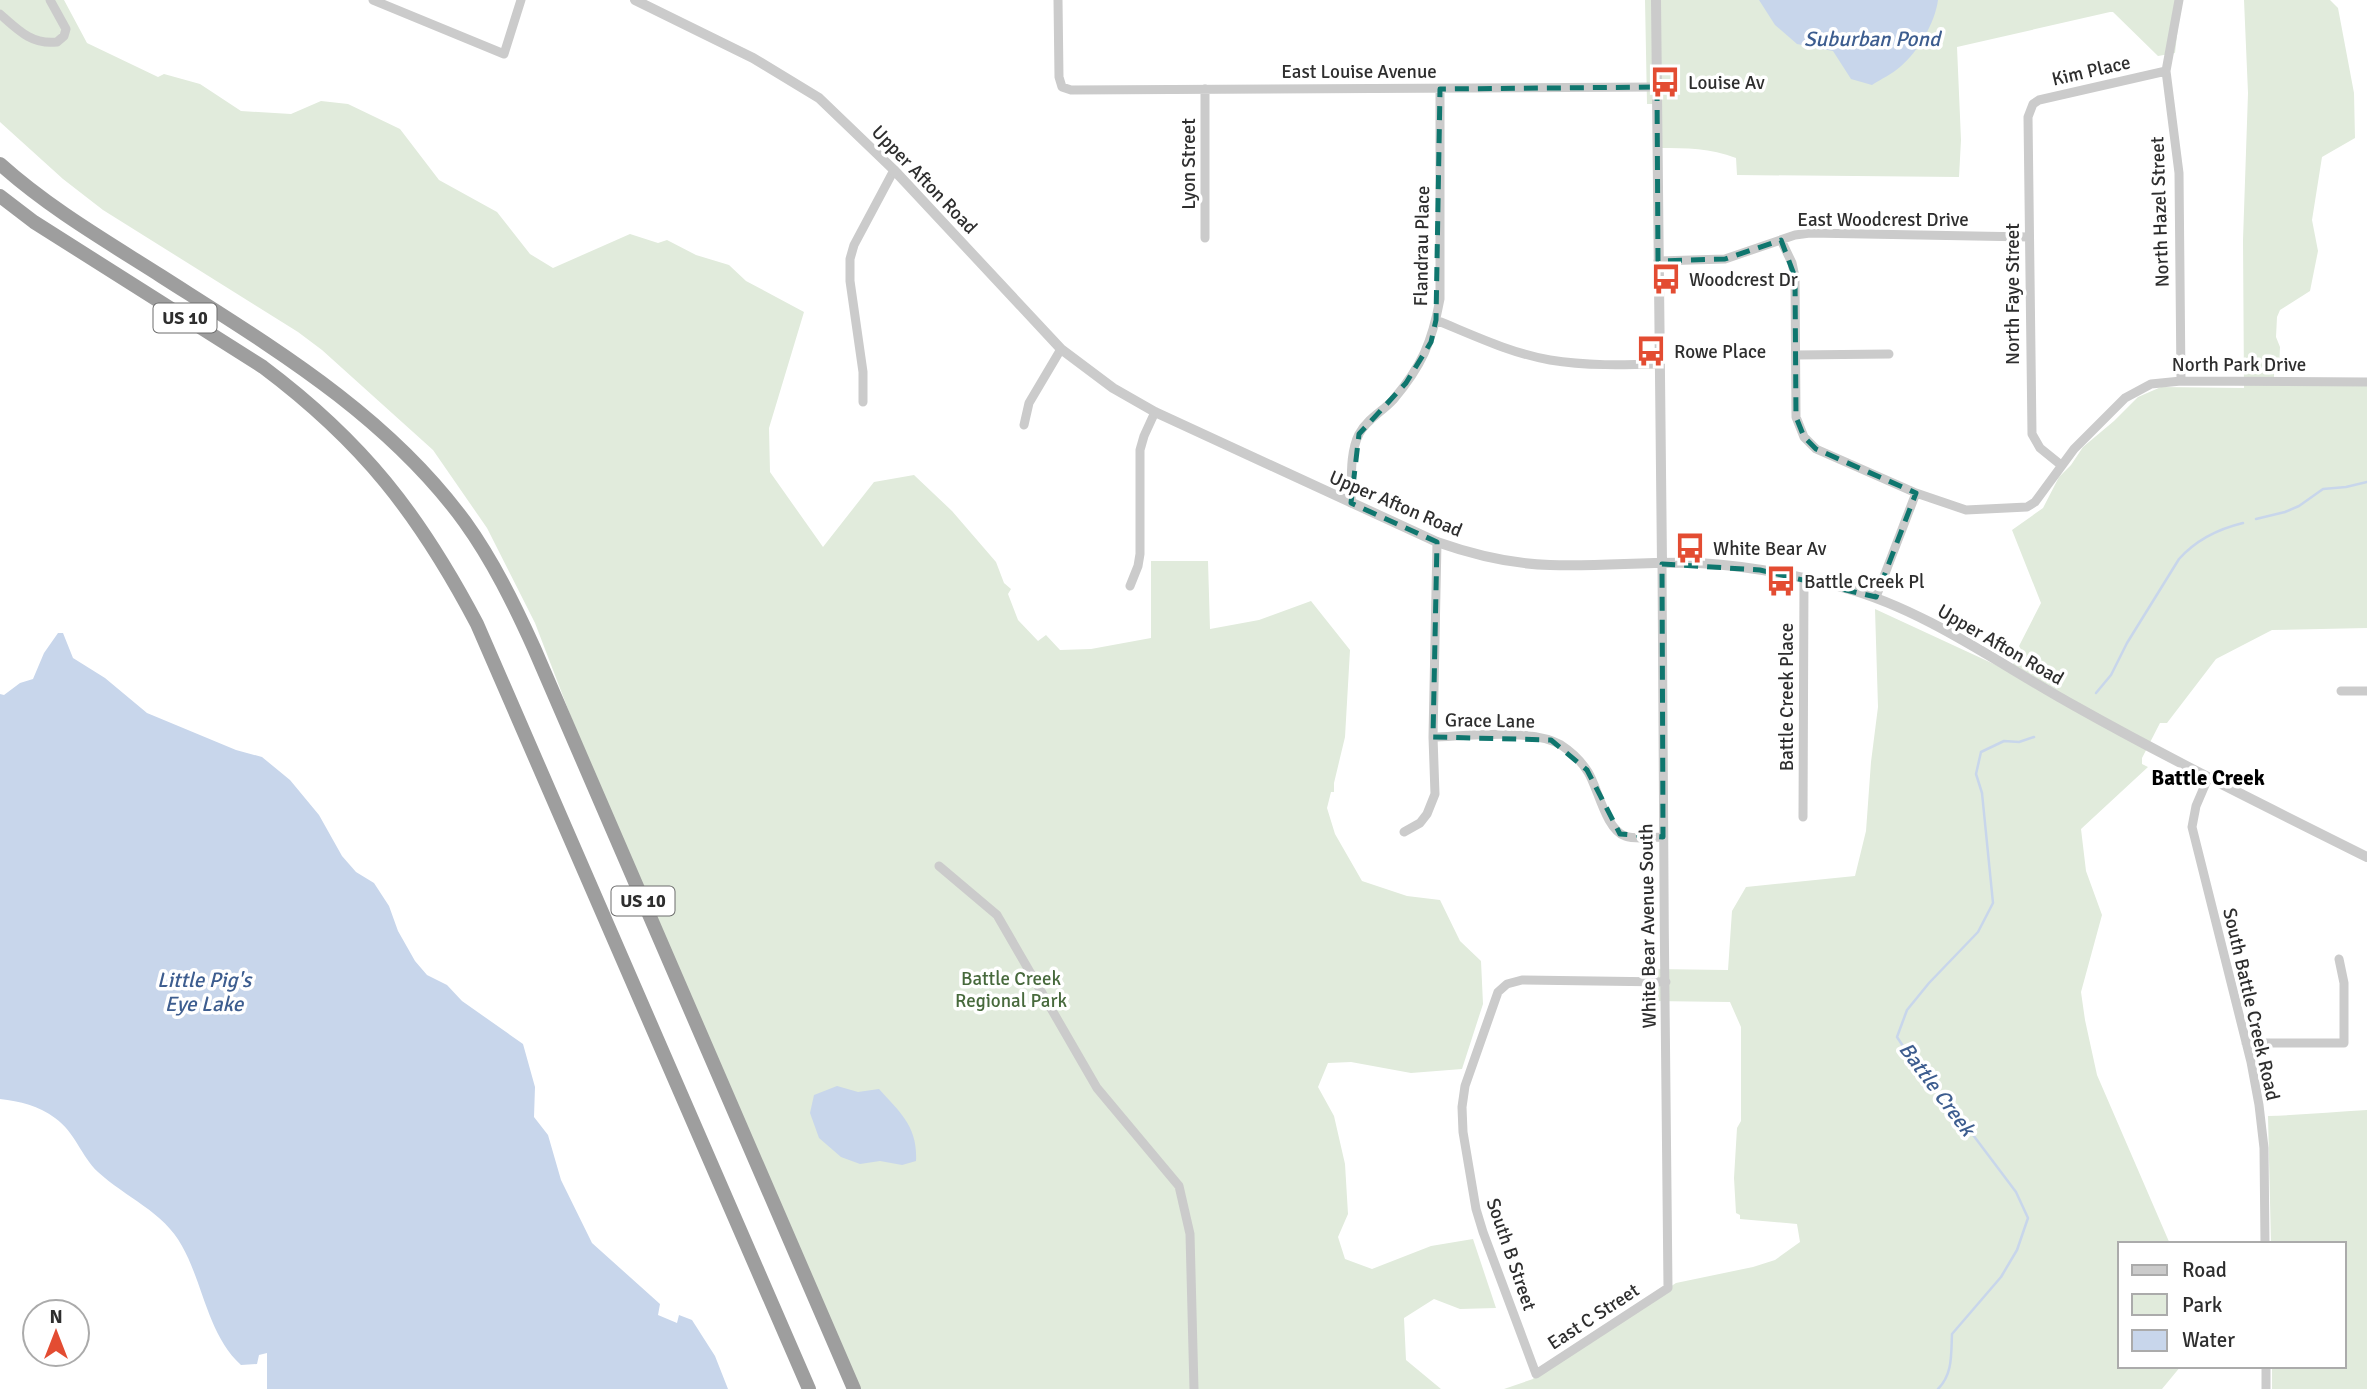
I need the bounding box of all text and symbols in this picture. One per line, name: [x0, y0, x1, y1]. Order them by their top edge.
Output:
water label: Suburban Pond: [1804, 26, 1943, 52]
street label: Kim Place: [2049, 50, 2133, 92]
street label: East Louise Avenue: [1281, 60, 1437, 84]
bus stop icon: Louise Av: [1648, 65, 1682, 99]
place label: Louise Av: [1688, 71, 1765, 95]
street label: Lyon Street: [1177, 118, 1201, 210]
street label: Upper Afton Road: [866, 120, 982, 239]
street label: North Hazel Street: [2145, 136, 2175, 288]
street label: Flandrau Place: [1409, 185, 1435, 307]
street label: East Woodcrest Drive: [1797, 208, 1969, 232]
street label: North Faye Street: [2001, 223, 2025, 365]
bus stop icon: Woodcrest Dr: [1649, 262, 1683, 296]
place label: Woodcrest Dr: [1689, 268, 1798, 292]
road number: US 10: [154, 304, 216, 332]
bus stop icon: Rowe Place: [1634, 334, 1668, 368]
place label: Rowe Place: [1674, 340, 1766, 364]
street label: North Park Drive: [2172, 353, 2306, 377]
street label: Upper Afton Road: [1325, 465, 1466, 543]
bus stop icon: White Bear Av: [1673, 531, 1707, 565]
place label: White Bear Av: [1713, 537, 1827, 561]
bus stop icon: Battle Creek Pl: [1764, 564, 1798, 598]
place label: Battle Creek Pl: [1804, 570, 1925, 594]
street label: Upper Afton Road: [1933, 599, 2068, 691]
street label: Battle Creek Place: [1775, 623, 1799, 771]
street label: Grace Lane: [1445, 708, 1535, 734]
district label: Battle Creek: [2151, 765, 2265, 791]
street label: White Bear Avenue South: [1634, 823, 1662, 1029]
road number: US 10: [612, 887, 674, 916]
street label: South Battle Creek Road: [2217, 906, 2285, 1103]
water label: Little Pig's Eye Lake: [157, 967, 253, 1017]
park label: Battle Creek Regional Park: [955, 967, 1067, 1013]
water label: Battle Creek: [1893, 1037, 1982, 1143]
street label: South B Street: [1481, 1195, 1542, 1314]
legend: [2118, 1242, 2346, 1368]
text: Road: [2182, 1257, 2227, 1283]
street label: East C Street: [1543, 1278, 1644, 1355]
text: Park: [2182, 1292, 2223, 1318]
north arrow: [21, 1298, 91, 1368]
text: N: [49, 1305, 63, 1329]
text: Water: [2182, 1327, 2235, 1353]

